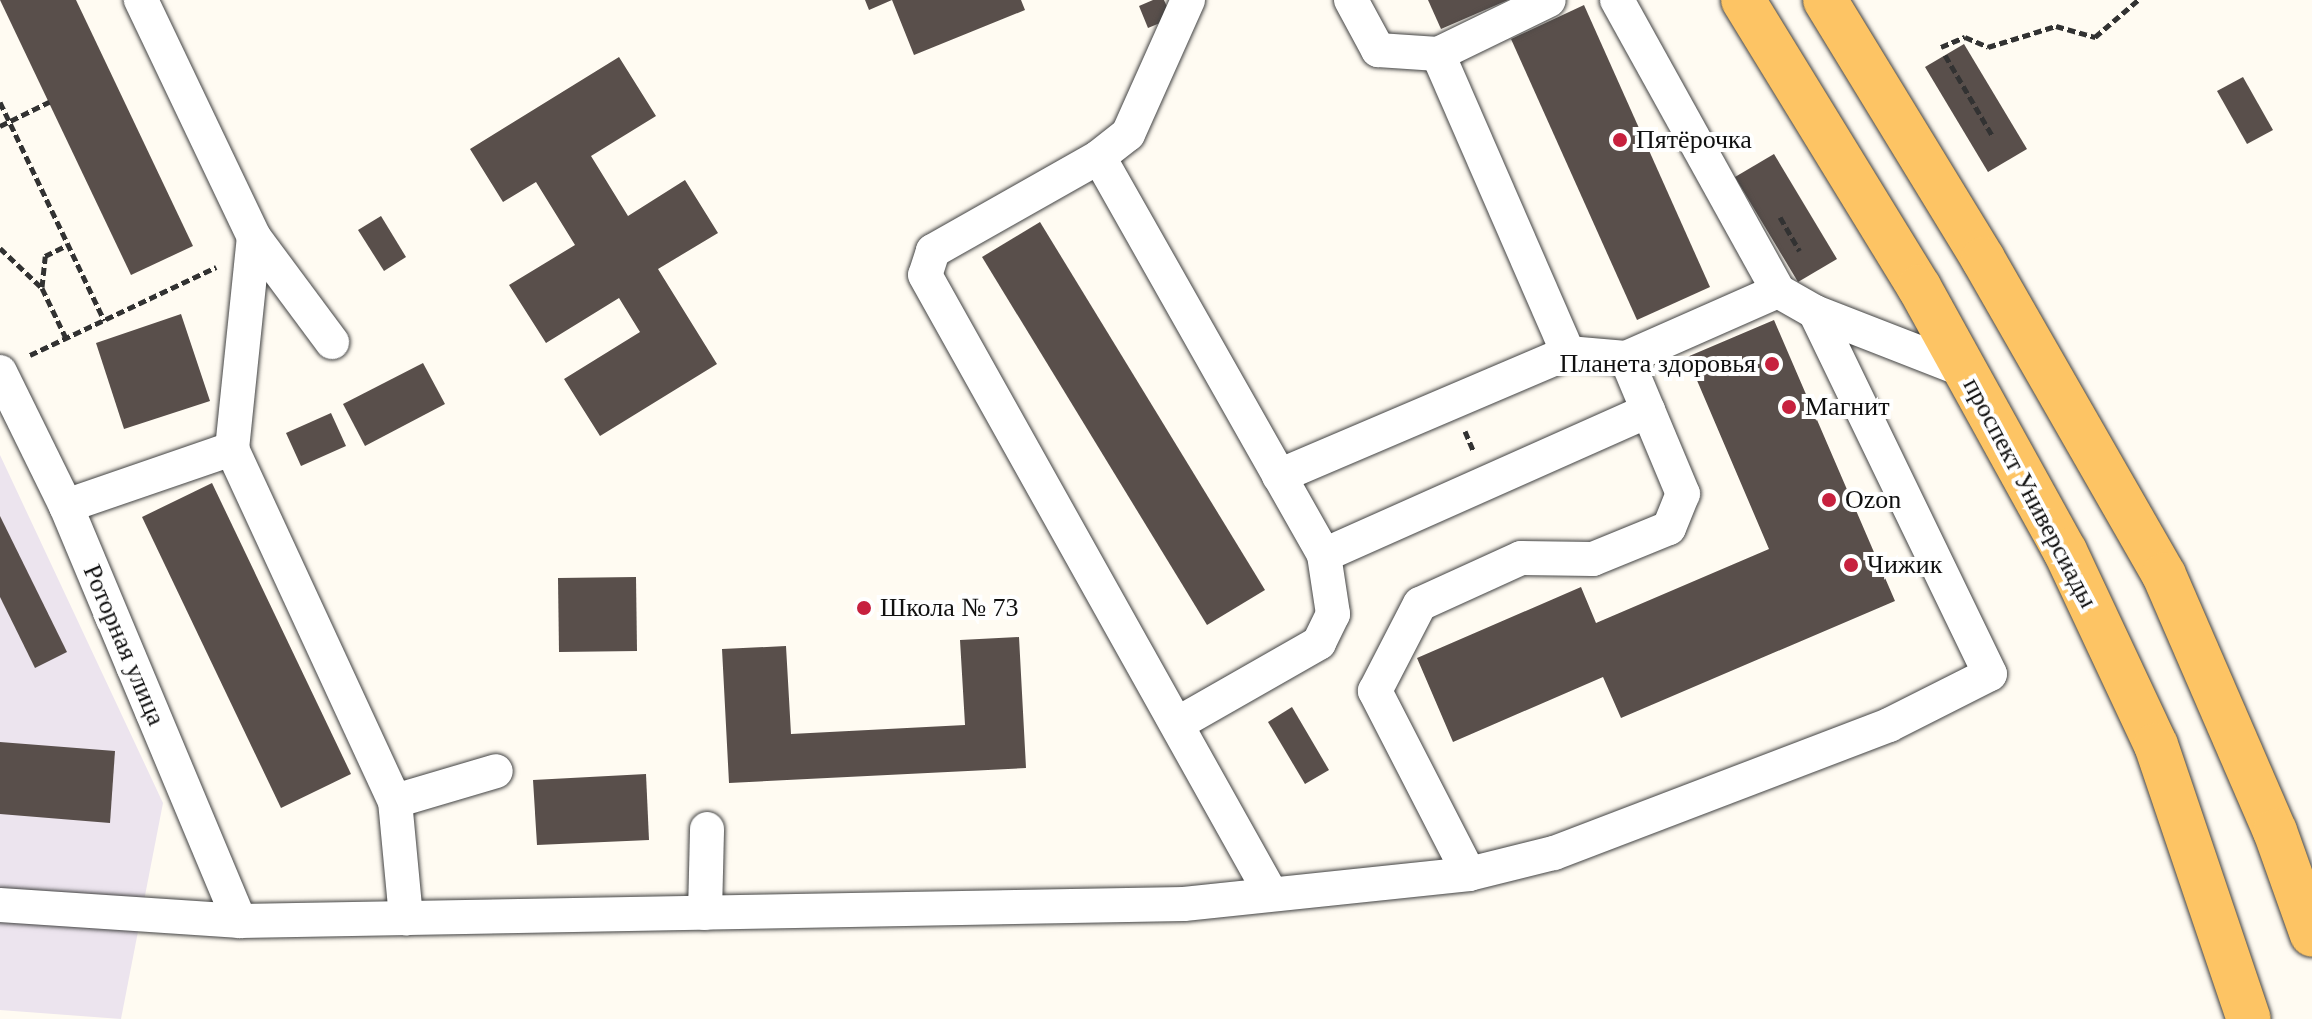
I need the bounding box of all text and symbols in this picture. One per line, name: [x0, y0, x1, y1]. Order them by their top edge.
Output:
place label: Пятёрочка: [1636, 124, 1752, 156]
marker: Пятёрочка: [1611, 131, 1629, 149]
place label: Планета здоровья: [1559, 348, 1756, 380]
marker: Планета здоровья: [1763, 355, 1781, 373]
street label: проспект Универсиады: [1956, 373, 2104, 613]
place label: Магнит: [1805, 391, 1890, 423]
marker: Магнит: [1780, 398, 1798, 416]
place label: Ozon: [1845, 484, 1901, 516]
marker: Ozon: [1820, 491, 1838, 509]
place label: Чижик: [1867, 549, 1942, 581]
marker: Чижик: [1842, 556, 1860, 574]
street label: Роторная улица: [76, 560, 172, 730]
place label: Школа № 73: [880, 592, 1019, 624]
marker: Школа № 73: [855, 599, 873, 617]

